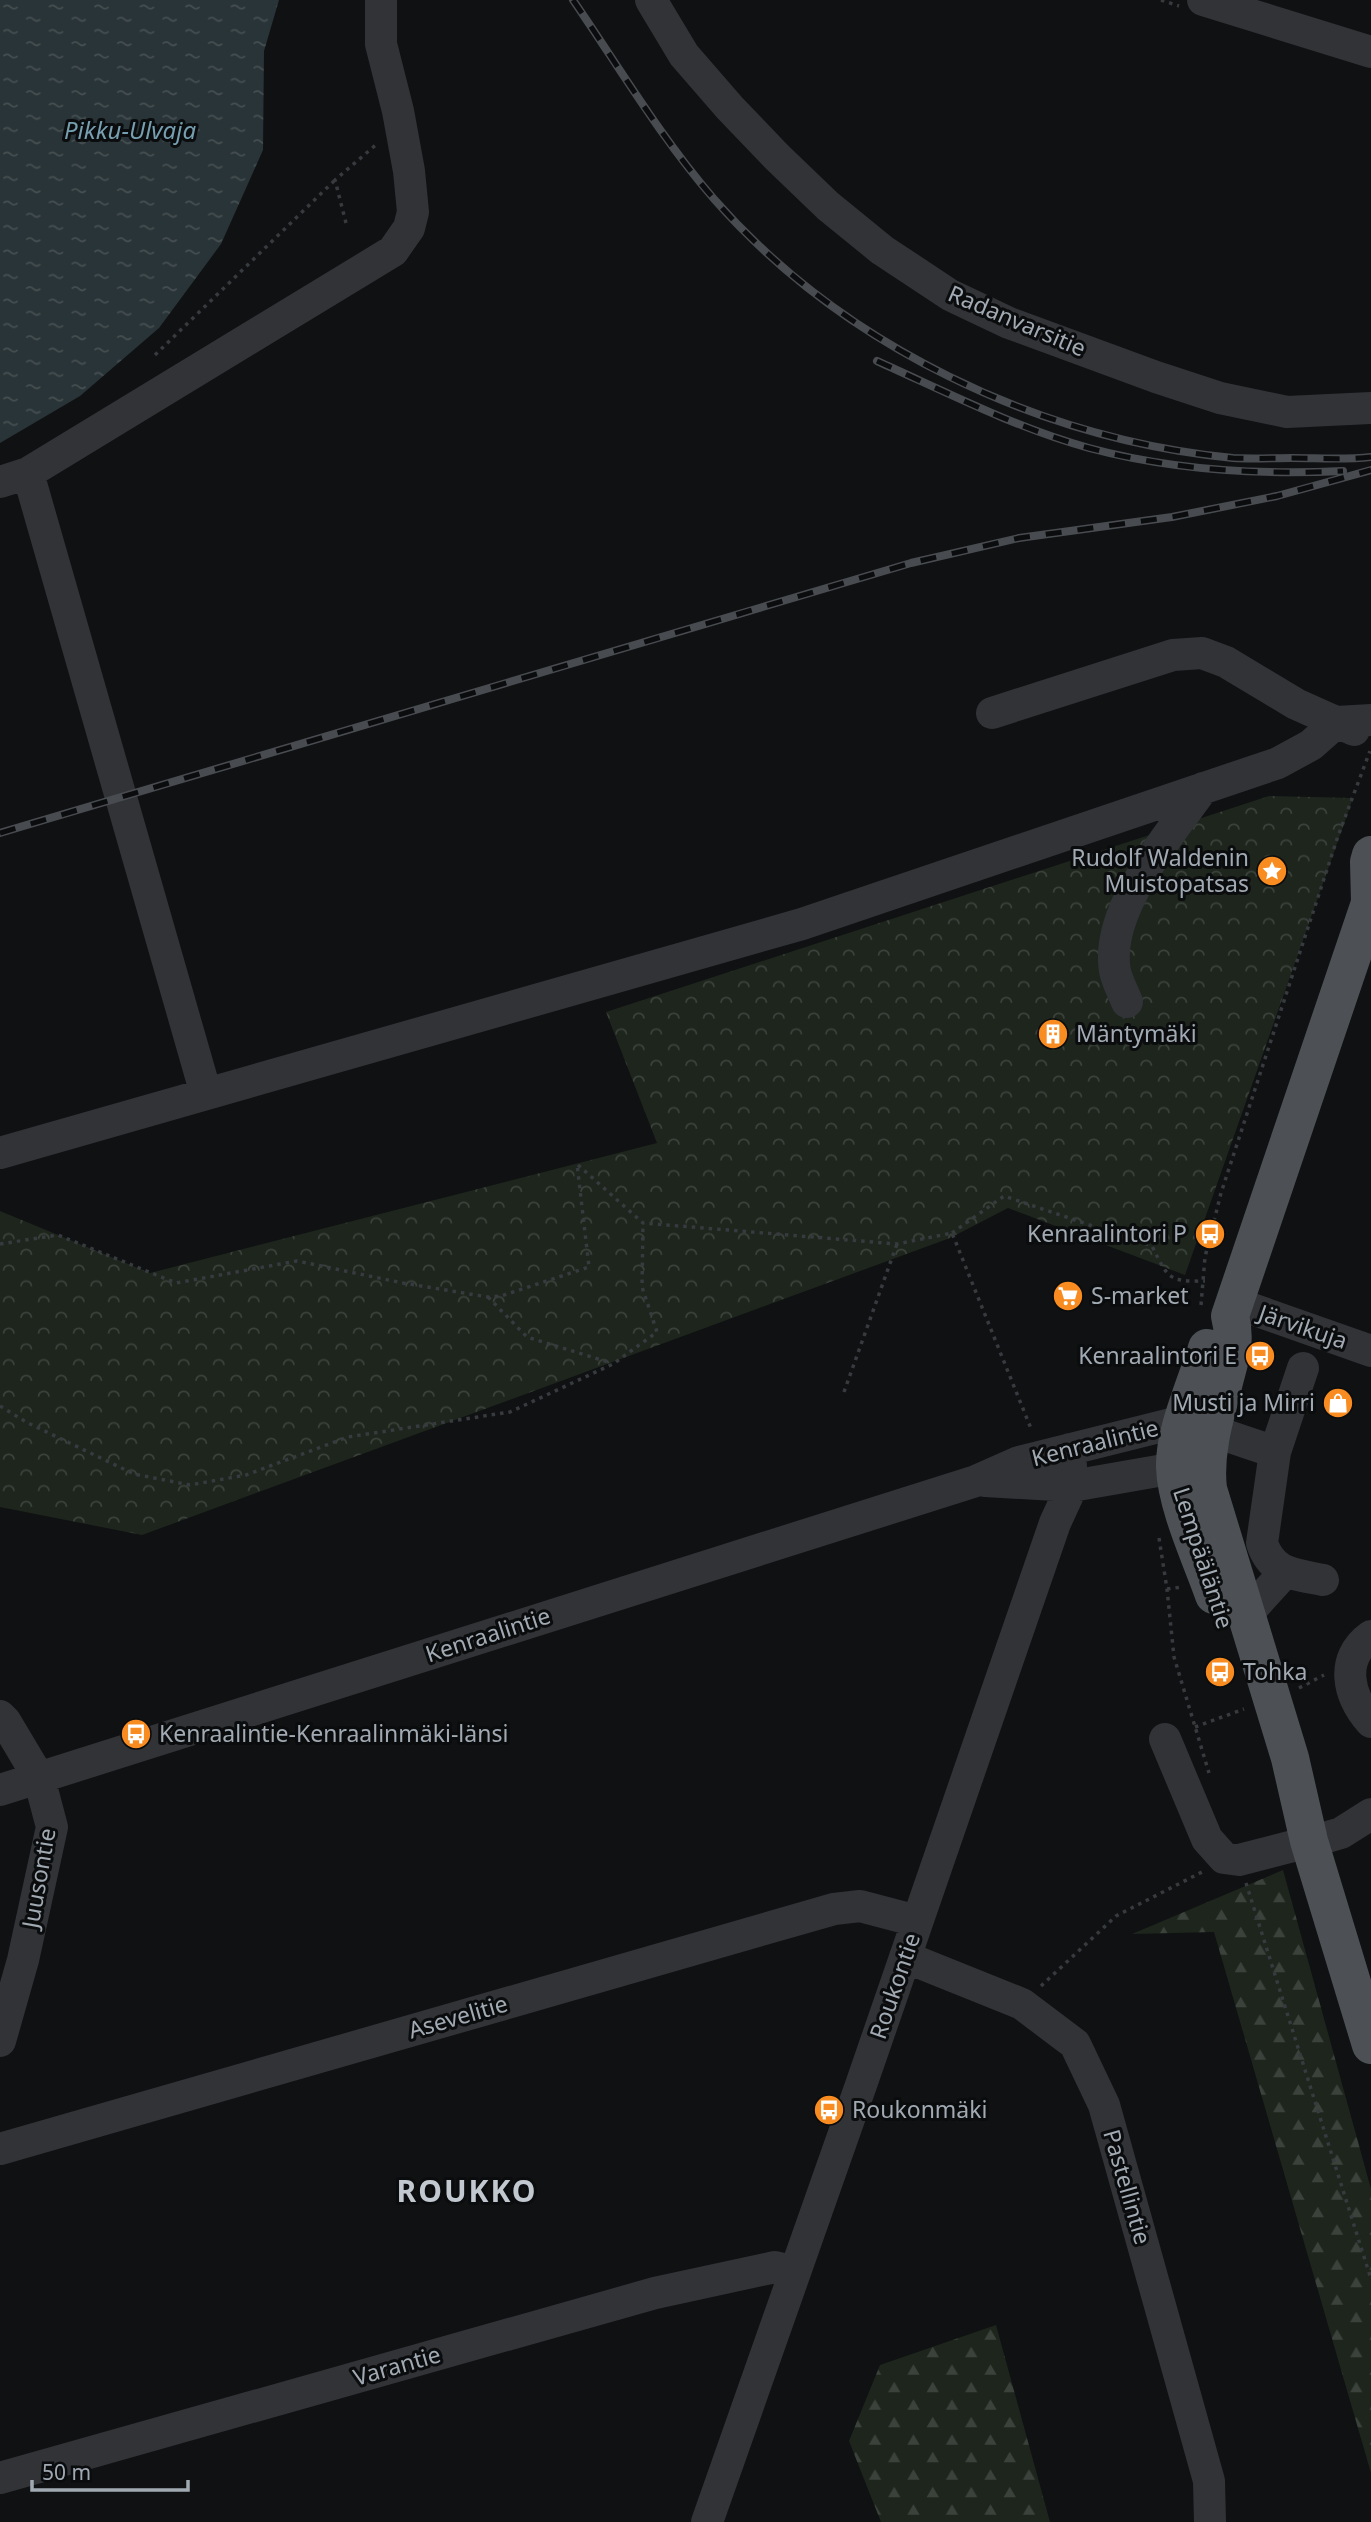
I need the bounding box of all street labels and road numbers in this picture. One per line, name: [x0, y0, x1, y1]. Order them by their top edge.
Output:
street label: Radanvarsitie: [944, 277, 1091, 363]
street label: Järvikuja: [1253, 1295, 1352, 1356]
street label: Kenraalintie: [1028, 1411, 1161, 1473]
street label: Lempääläntie: [1166, 1483, 1242, 1632]
street label: Kenraalintie: [421, 1599, 554, 1669]
street label: Juusontie: [13, 1825, 63, 1932]
street label: Roukontie: [861, 1928, 927, 2043]
street label: Asevelitie: [404, 1987, 511, 2045]
street label: Pastellintie: [1096, 2125, 1160, 2248]
street label: Varantie: [349, 2337, 444, 2393]

